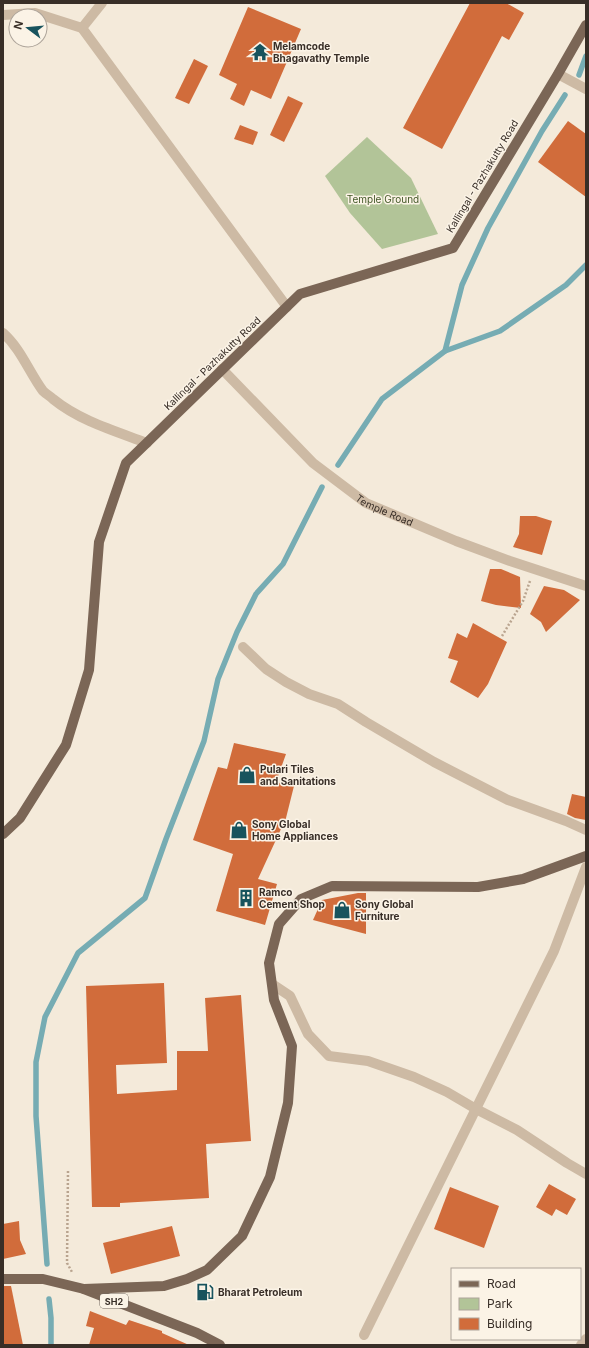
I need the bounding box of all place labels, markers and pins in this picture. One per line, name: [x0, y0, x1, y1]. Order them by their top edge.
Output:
place label: Melamcode Bhagavathy Temple: [273, 40, 369, 65]
temple icon: Melamcode Bhagavathy Temple: [250, 42, 270, 62]
place label: Pulari Tiles and Sanitations: [260, 763, 336, 787]
shop icon: Pulari Tiles and Sanitations: [237, 765, 257, 785]
place label: Sony Global Home Appliances: [252, 818, 338, 842]
shop icon: Sony Global Home Appliances: [229, 820, 249, 840]
place label: Ramco Cement Shop: [259, 886, 325, 910]
building icon: Ramco Cement Shop: [236, 888, 256, 908]
place label: Sony Global Furniture: [355, 898, 414, 922]
shop icon: Sony Global Furniture: [332, 900, 352, 920]
fuel station icon: Bharat Petroleum: [195, 1282, 215, 1302]
place label: Bharat Petroleum: [218, 1286, 302, 1298]

